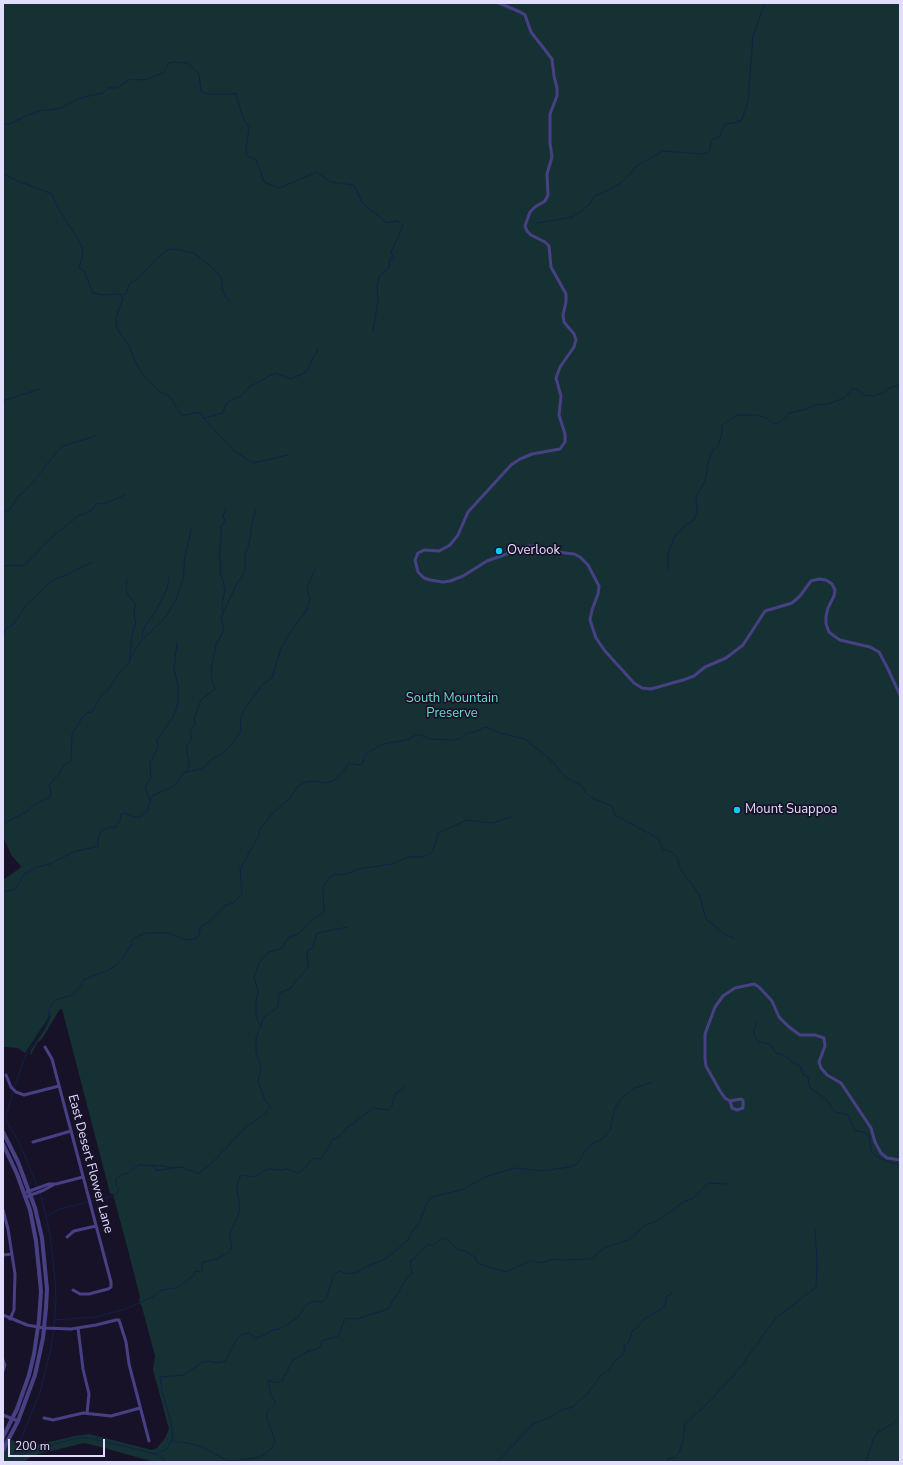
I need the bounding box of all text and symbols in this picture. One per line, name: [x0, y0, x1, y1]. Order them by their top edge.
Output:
place label: Overlook: [507, 543, 560, 559]
marker: Overlook: [494, 546, 504, 556]
park label: South Mountain Preserve: [406, 691, 498, 722]
place label: Mount Suappoa: [745, 802, 837, 818]
marker: Mount Suappoa: [732, 805, 742, 815]
street label: East Desert Flower Lane: [64, 1093, 116, 1235]
scale bar: [10, 1431, 107, 1457]
text: 200 m: [15, 1438, 50, 1454]

